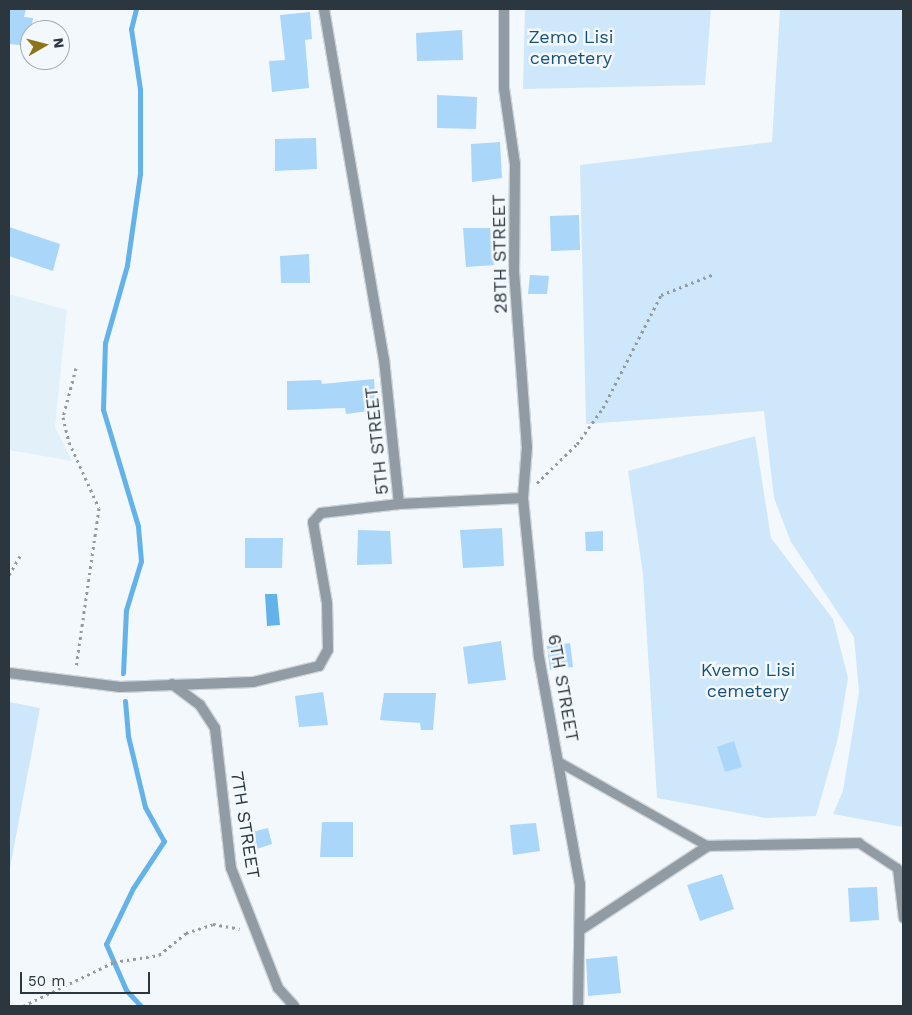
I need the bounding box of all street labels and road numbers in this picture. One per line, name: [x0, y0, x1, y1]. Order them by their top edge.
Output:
street label: 28TH STREET: [488, 194, 512, 314]
street label: 5TH STREET: [361, 386, 393, 496]
street label: 6TH STREET: [543, 633, 583, 743]
street label: 7TH STREET: [226, 770, 264, 880]

